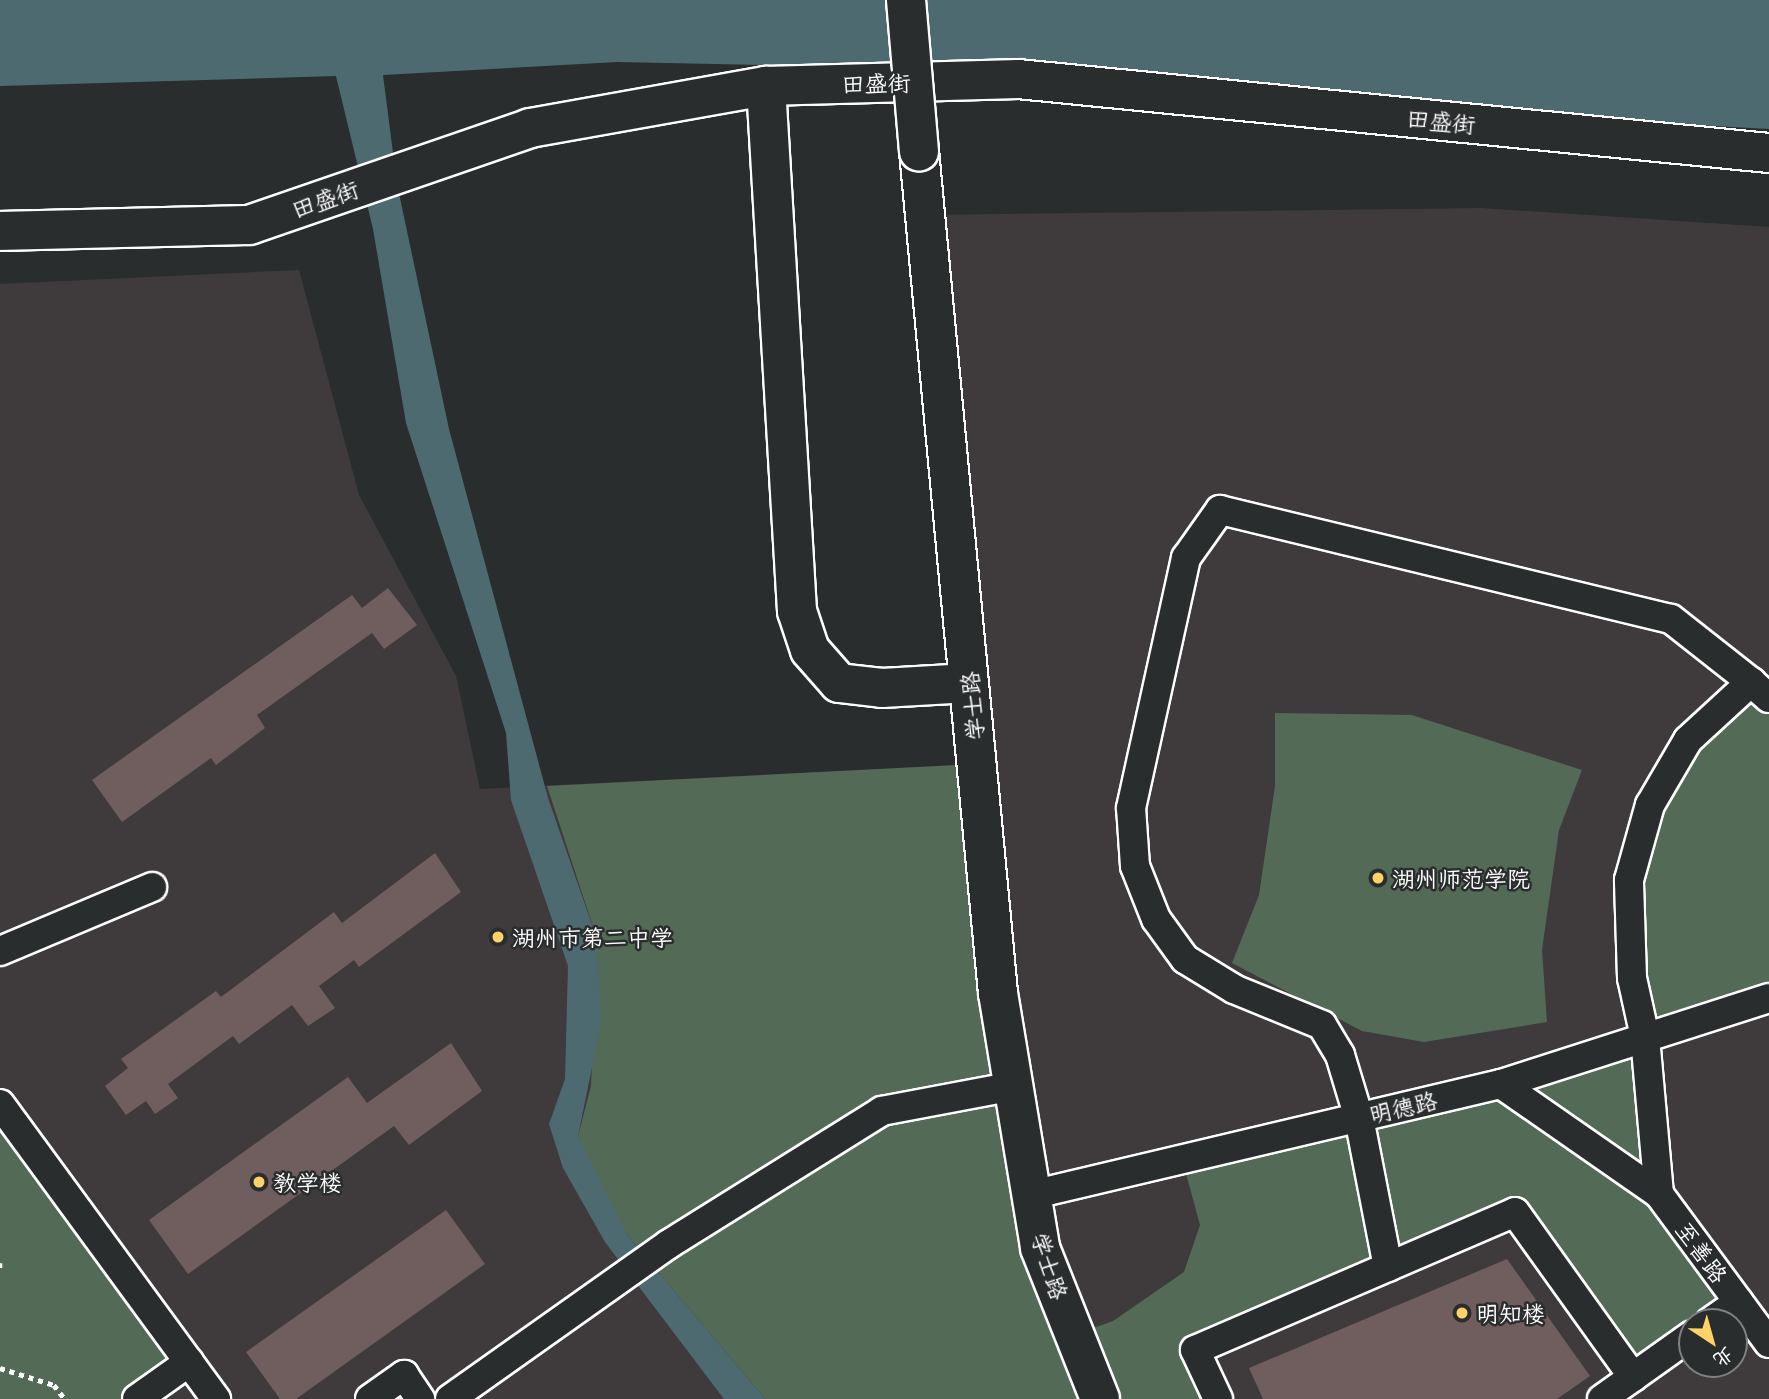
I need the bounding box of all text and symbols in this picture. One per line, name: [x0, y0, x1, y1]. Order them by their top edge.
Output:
street label: 田盛街: [841, 69, 911, 97]
street label: 田盛街: [1405, 104, 1477, 138]
street label: 田盛街: [288, 175, 362, 223]
street label: 学士路: [955, 670, 989, 742]
place label: 湖州师范学院: [1392, 864, 1530, 892]
marker: 湖州师范学院: [1370, 870, 1386, 886]
place label: 湖州市第二中学: [512, 923, 673, 951]
marker: 湖州市第二中学: [490, 929, 506, 945]
street label: 明德路: [1366, 1086, 1440, 1128]
place label: 教学楼: [273, 1168, 342, 1196]
marker: 教学楼: [251, 1174, 267, 1190]
street label: 至善路: [1671, 1216, 1733, 1288]
street label: 学士路: [1026, 1229, 1074, 1303]
place label: 明知楼: [1476, 1299, 1545, 1327]
marker: 明知楼: [1454, 1305, 1470, 1321]
north arrow: [1678, 1308, 1748, 1378]
text: 北: [1708, 1341, 1740, 1375]

